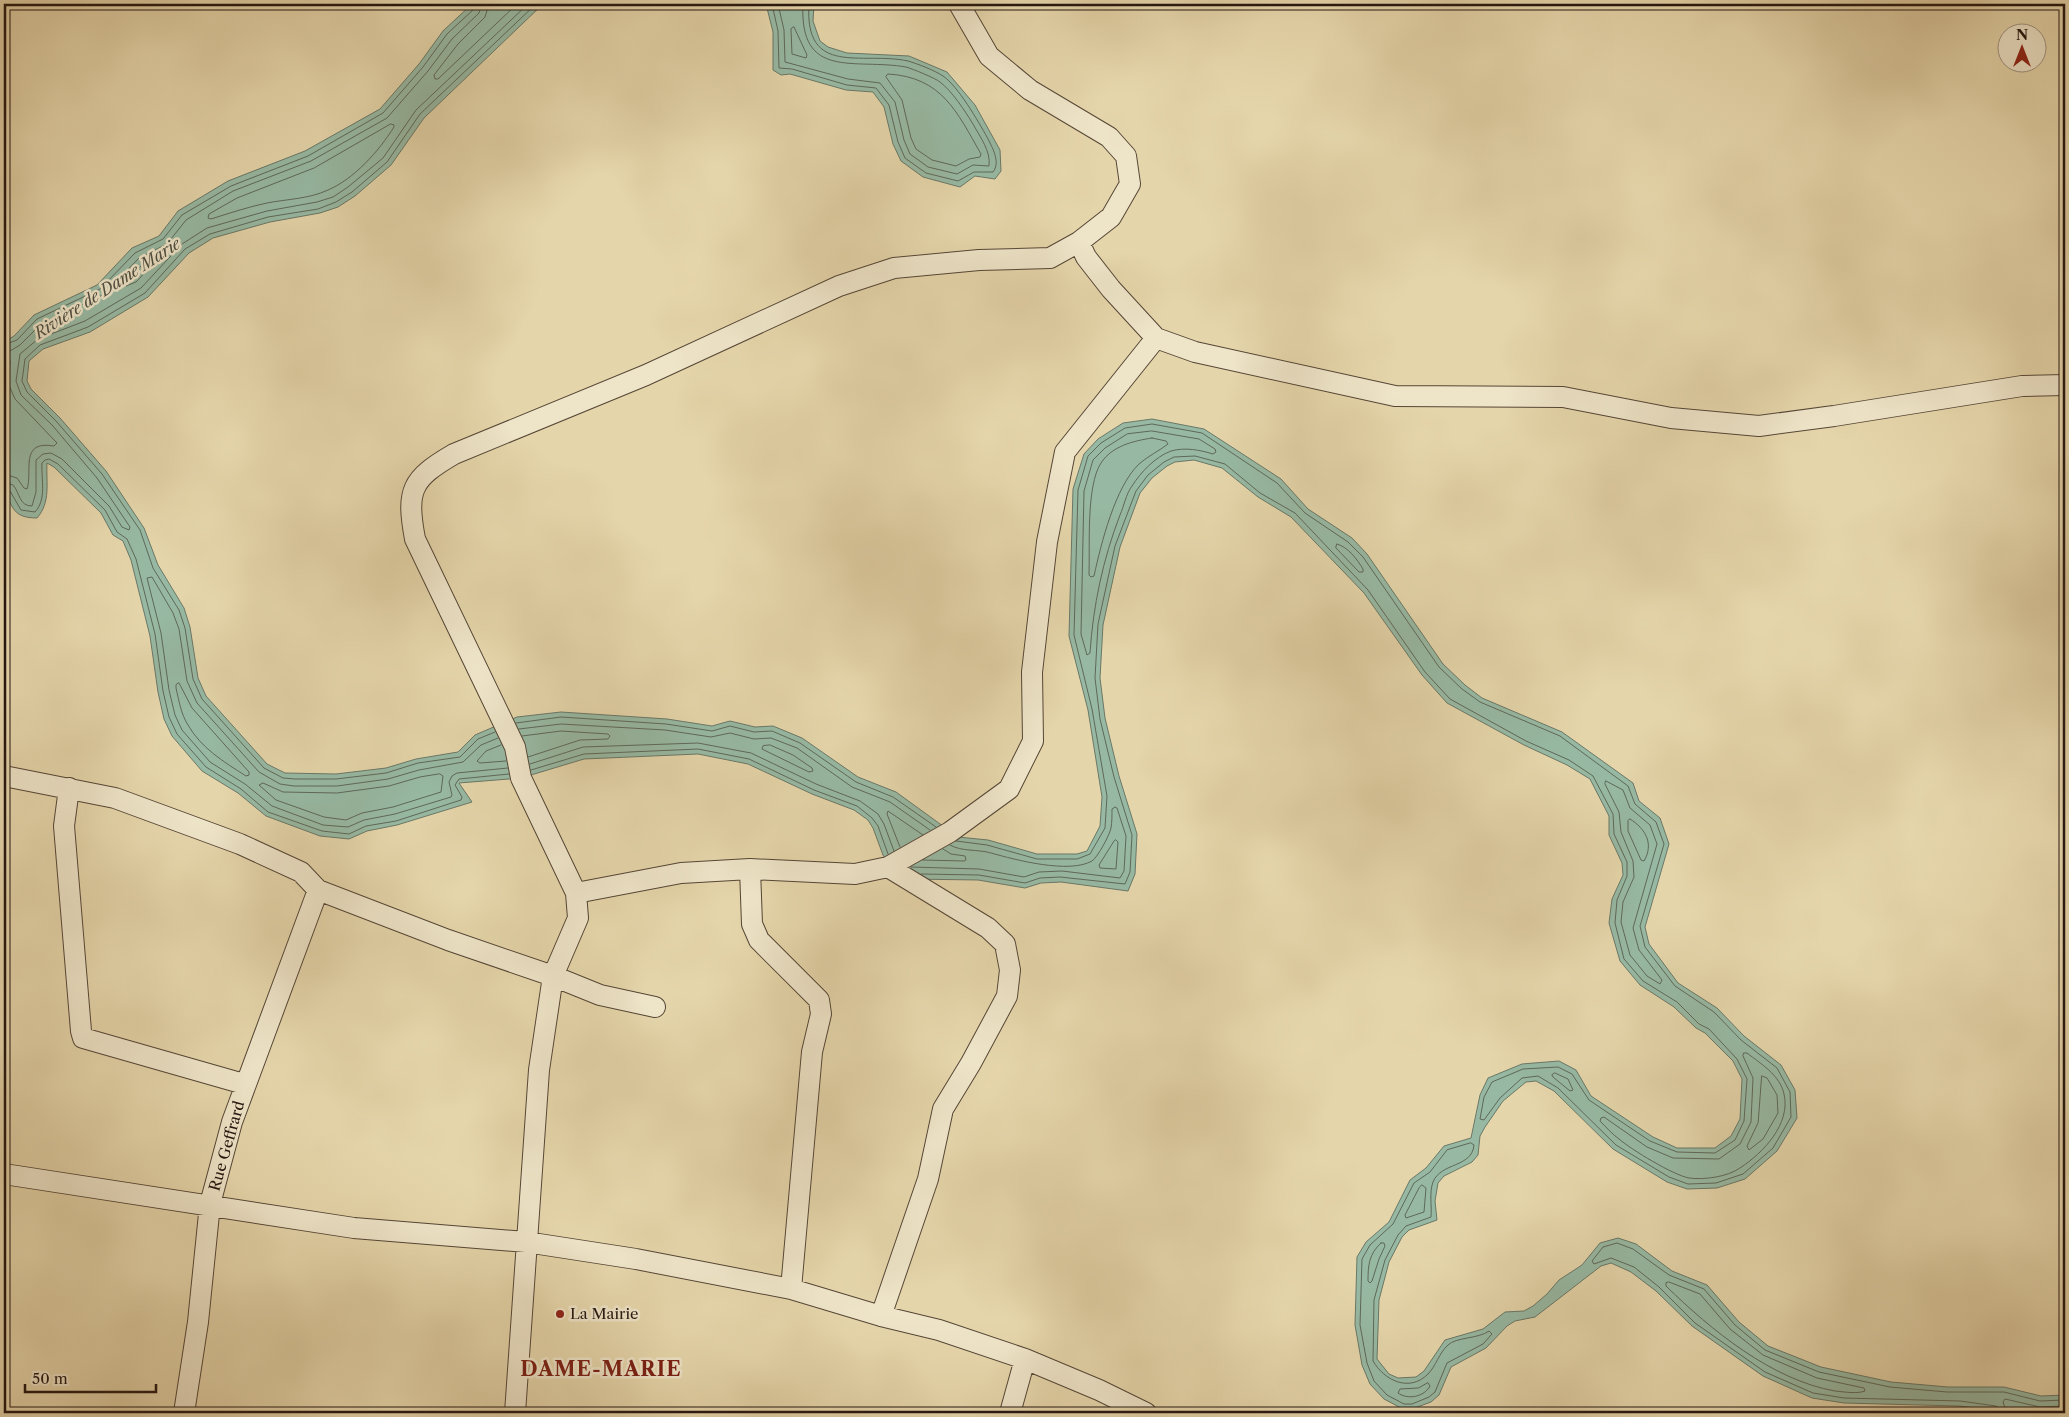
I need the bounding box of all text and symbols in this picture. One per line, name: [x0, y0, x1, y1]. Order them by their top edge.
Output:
north arrow: [1996, 22, 2046, 72]
text: N: [2016, 26, 2028, 44]
water label: Rivière de Dame Marie: [28, 233, 185, 344]
street label: Rue Geffrard: [205, 1099, 248, 1193]
place label: La Mairie: [570, 1304, 638, 1323]
marker: La Mairie: [554, 1308, 566, 1320]
district label: DAME-MARIE: [520, 1357, 682, 1381]
scale bar: [25, 1362, 156, 1394]
text: 50 m: [32, 1369, 68, 1388]

